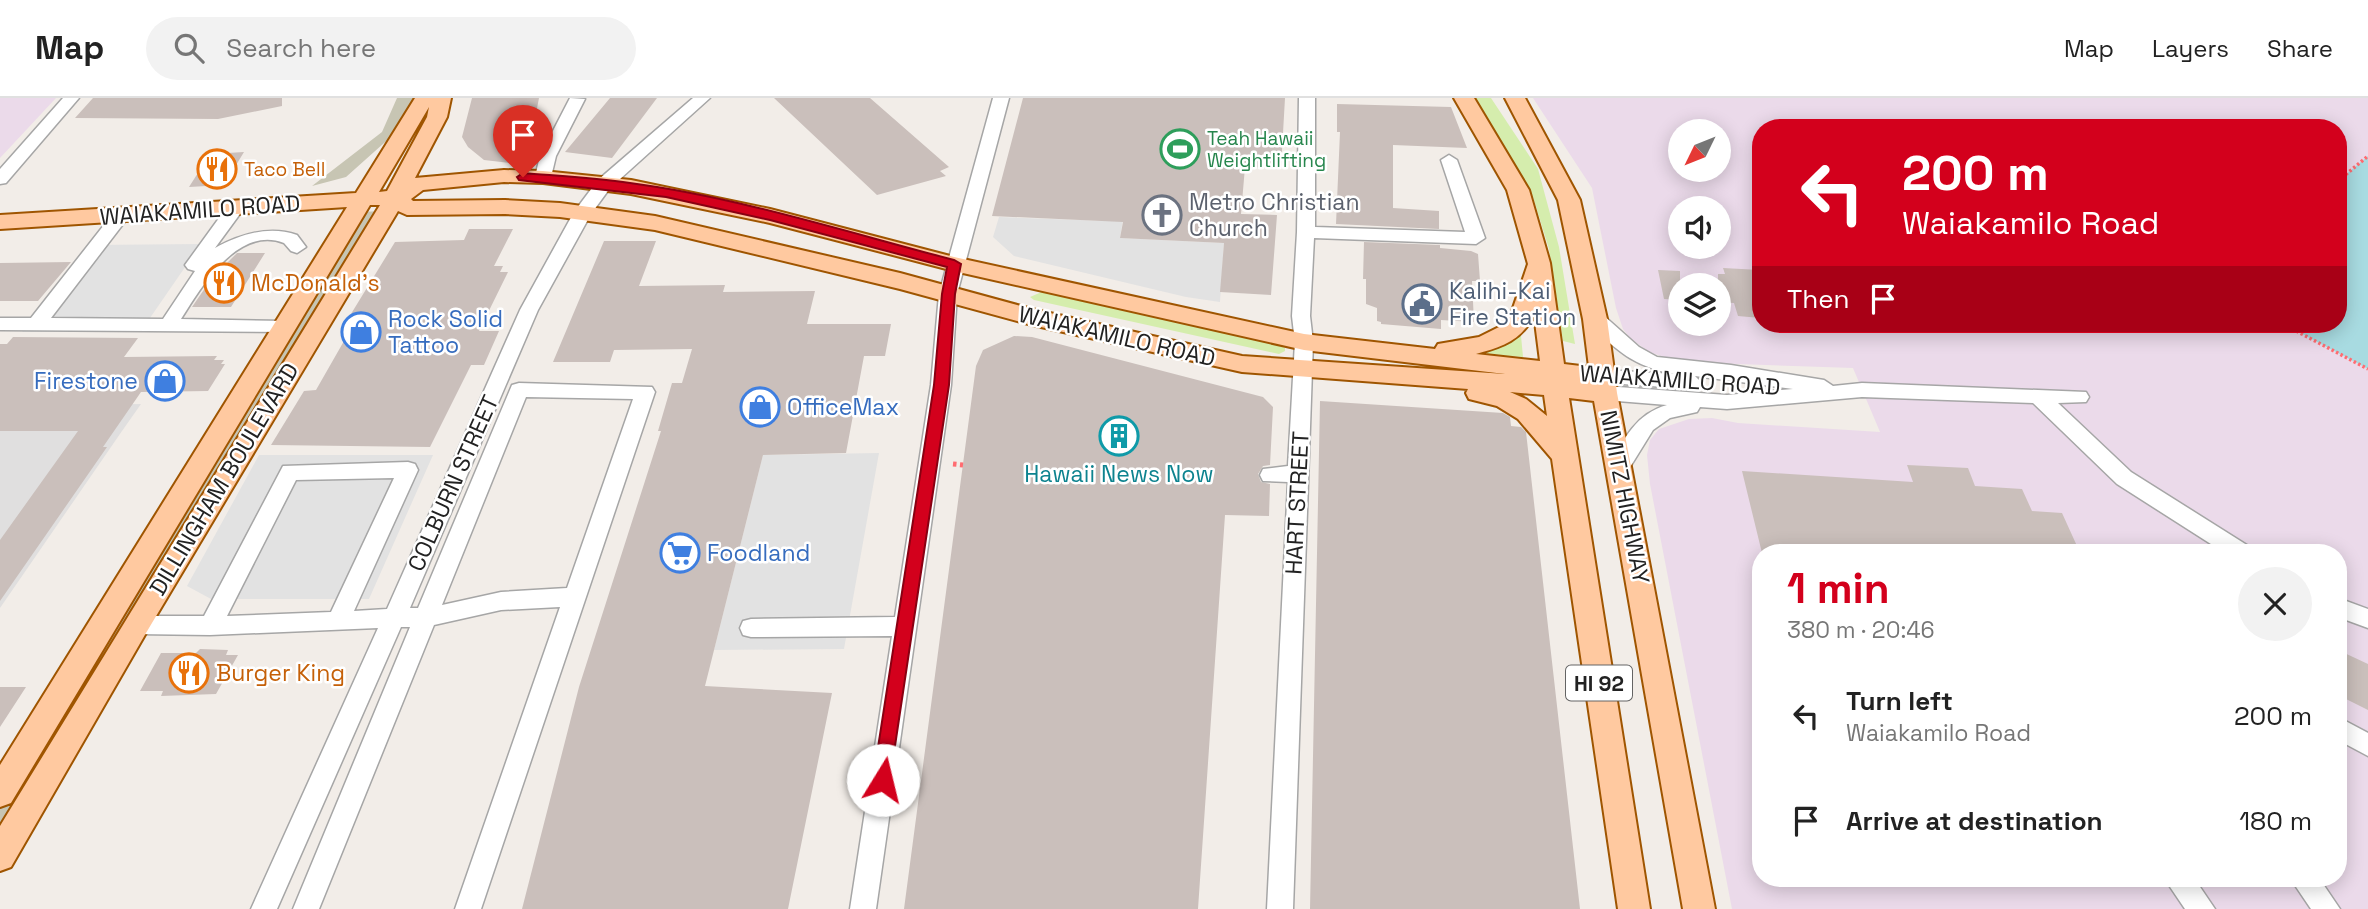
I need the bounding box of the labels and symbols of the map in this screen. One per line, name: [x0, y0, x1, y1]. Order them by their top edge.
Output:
pin: [493, 105, 553, 177]
north arrow: [1668, 119, 1731, 182]
place label: Teah Hawaii Weightlifting: [1207, 126, 1326, 173]
sports icon: Teah Hawaii Weightlifting: [1159, 128, 1201, 170]
restaurant icon: Taco Bell: [196, 148, 238, 190]
place label: Taco Bell: [244, 157, 325, 182]
place label: Metro Christian Church: [1189, 187, 1360, 243]
street label: WAIAKAMILO ROAD: [99, 188, 301, 232]
church icon: Metro Christian Church: [1141, 194, 1183, 236]
restaurant icon: McDonald's: [203, 262, 245, 304]
place label: McDonald's: [251, 268, 380, 298]
place label: Kalihi-Kai Fire Station: [1449, 276, 1576, 332]
public building icon: Kalihi-Kai Fire Station: [1401, 283, 1443, 325]
street label: WAIAKAMILO ROAD: [1016, 299, 1218, 373]
place label: Rock Solid Tattoo: [388, 304, 503, 360]
shop icon: Rock Solid Tattoo: [340, 311, 382, 353]
street label: DILLINGHAM BOULEVARD: [143, 357, 305, 601]
street label: WAIAKAMILO ROAD: [1579, 358, 1781, 402]
shop icon: Firestone: [144, 360, 186, 402]
place label: Firestone: [34, 366, 138, 396]
shop icon: OfficeMax: [739, 386, 781, 428]
street label: COLBURN STREET: [401, 390, 505, 576]
place label: OfficeMax: [787, 392, 899, 422]
street label: NIMITZ HIGHWAY: [1593, 408, 1657, 586]
building icon: Hawaii News Now: [1098, 415, 1140, 457]
street label: HART STREET: [1278, 431, 1316, 575]
place label: Hawaii News Now: [1024, 459, 1214, 489]
supermarket icon: Foodland: [659, 532, 701, 574]
place label: Foodland: [707, 538, 810, 568]
restaurant icon: Burger King: [168, 652, 210, 694]
place label: Burger King: [216, 658, 345, 688]
road number: HI 92: [1566, 666, 1632, 700]
position arrow: [846, 743, 920, 817]

